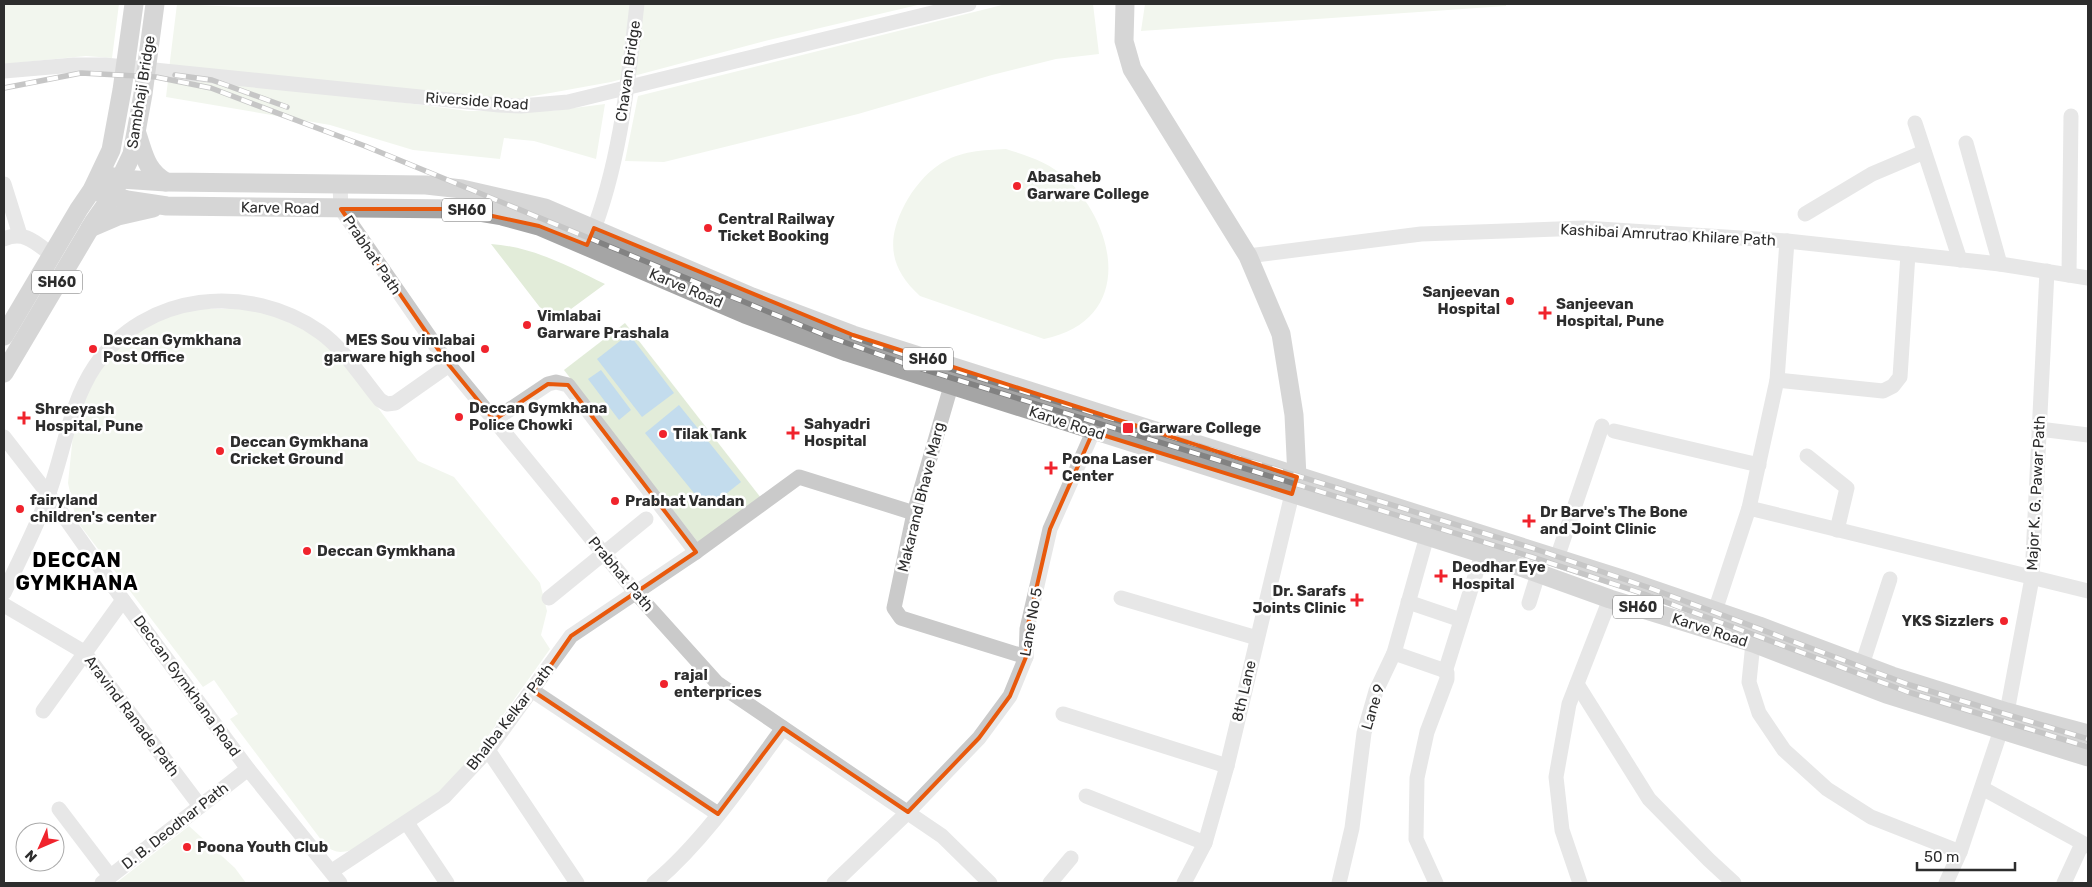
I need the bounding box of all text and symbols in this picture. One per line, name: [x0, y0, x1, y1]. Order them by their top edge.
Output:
street label: Chavan Bridge: [612, 19, 644, 123]
street label: Sambhaji Bridge: [123, 34, 159, 150]
street label: Riverside Road: [425, 88, 529, 114]
place label: Abasaheb Garware College: [1027, 168, 1149, 203]
marker: Abasaheb Garware College: [1011, 180, 1023, 192]
street label: Karve Road: [241, 198, 319, 218]
road number: SH60: [442, 198, 492, 222]
place label: Central Railway Ticket Booking: [718, 210, 835, 245]
street label: Prabhat Path: [339, 212, 405, 298]
street label: Kashibai Amrutrao Khilare Path: [1560, 220, 1776, 250]
marker: Central Railway Ticket Booking: [702, 222, 714, 234]
street label: Karve Road: [646, 264, 726, 312]
road number: SH60: [32, 270, 82, 294]
place label: Sanjeevan Hospital: [1422, 283, 1500, 318]
marker: Sanjeevan Hospital: [1504, 295, 1516, 307]
place label: Sanjeevan Hospital, Pune: [1556, 295, 1664, 330]
marker: Sanjeevan Hospital, Pune: [1538, 306, 1552, 320]
place label: Vimlabai Garware Prashala: [537, 307, 669, 342]
marker: Vimlabai Garware Prashala: [521, 319, 533, 331]
place label: Deccan Gymkhana Post Office: [103, 331, 242, 366]
place label: MES Sou vimlabai garware high school: [324, 331, 475, 366]
marker: Deccan Gymkhana Post Office: [87, 343, 99, 355]
marker: MES Sou vimlabai garware high school: [479, 343, 491, 355]
road number: SH60: [903, 348, 953, 370]
place label: Deccan Gymkhana Police Chowki: [469, 399, 608, 434]
place label: Shreeyash Hospital, Pune: [35, 400, 143, 435]
street label: Karve Road: [1027, 402, 1107, 444]
marker: Shreeyash Hospital, Pune: [17, 411, 31, 425]
marker: Deccan Gymkhana Police Chowki: [453, 411, 465, 423]
place label: Sahyadri Hospital: [804, 415, 870, 450]
street label: Major K. G. Pawar Path: [2023, 415, 2049, 571]
place label: Garware College: [1139, 419, 1261, 437]
street label: Makarand Bhave Marg: [894, 420, 948, 574]
marker: Garware College: [1121, 421, 1135, 435]
place label: Tilak Tank: [673, 425, 747, 443]
marker: Sahyadri Hospital: [786, 426, 800, 440]
marker: Tilak Tank: [657, 428, 669, 440]
place label: Deccan Gymkhana Cricket Ground: [230, 433, 369, 468]
marker: Deccan Gymkhana Cricket Ground: [214, 445, 226, 457]
place label: Poona Laser Center: [1062, 450, 1154, 485]
marker: Poona Laser Center: [1044, 461, 1058, 475]
place label: fairyland children's center: [30, 491, 157, 526]
place label: Prabhat Vandan: [625, 492, 744, 510]
marker: Prabhat Vandan: [609, 495, 621, 507]
marker: fairyland children's center: [14, 503, 26, 515]
place label: Dr Barve's The Bone and Joint Clinic: [1540, 503, 1688, 538]
marker: Dr Barve's The Bone and Joint Clinic: [1522, 514, 1536, 528]
street label: Prabhat Path: [585, 533, 657, 615]
place label: Deccan Gymkhana: [317, 542, 456, 560]
marker: Deccan Gymkhana: [301, 545, 313, 557]
district label: DECCAN GYMKHANA: [15, 548, 139, 595]
place label: Deodhar Eye Hospital: [1452, 558, 1546, 593]
marker: Deodhar Eye Hospital: [1434, 569, 1448, 583]
place label: Dr. Sarafs Joints Clinic: [1253, 582, 1346, 617]
street label: Lane No 5: [1016, 586, 1046, 658]
marker: Dr. Sarafs Joints Clinic: [1350, 593, 1364, 607]
road number: SH60: [1613, 596, 1663, 618]
street label: Karve Road: [1670, 609, 1750, 651]
street label: Deccan Gymkhana Road: [130, 612, 244, 760]
place label: YKS Sizzlers: [1902, 612, 1994, 630]
marker: YKS Sizzlers: [1998, 615, 2010, 627]
street label: Aravind Ranade Path: [81, 652, 183, 780]
street label: 8th Lane: [1228, 659, 1260, 723]
street label: Bhalba Kelkar Path: [463, 660, 557, 774]
place label: rajal enterprices: [674, 666, 762, 701]
marker: rajal enterprices: [658, 678, 670, 690]
street label: Lane 9: [1358, 682, 1388, 732]
street label: D. B. Deodhar Path: [118, 779, 232, 873]
north arrow: [15, 822, 65, 872]
place label: Poona Youth Club: [197, 838, 328, 856]
scale bar: [1917, 840, 2014, 872]
marker: Poona Youth Club: [181, 841, 193, 853]
text: N: [22, 846, 41, 865]
text: 50 m: [1924, 848, 1959, 866]

